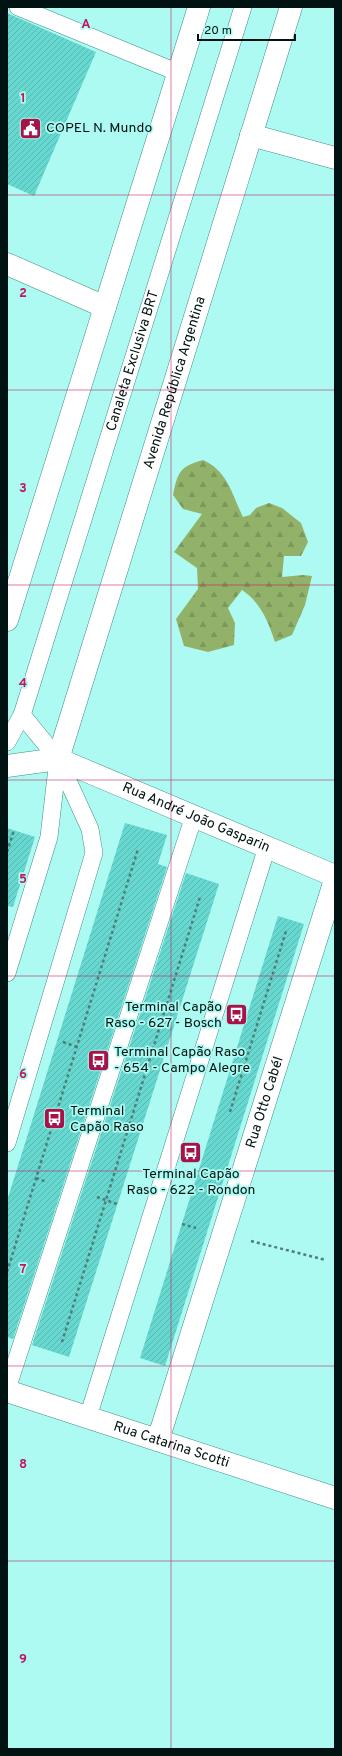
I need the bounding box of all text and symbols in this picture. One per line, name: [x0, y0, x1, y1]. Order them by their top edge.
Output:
scale bar: [198, 16, 295, 42]
text: A: [81, 17, 91, 33]
text: 20 m: [204, 23, 232, 39]
text: 1: [20, 91, 26, 107]
public building icon: COPEL N. Mundo: [18, 115, 44, 141]
place label: COPEL N. Mundo: [46, 120, 152, 137]
text: 2: [19, 286, 27, 302]
street label: Canaleta Exclusiva BRT: [103, 288, 163, 433]
street label: Avenida República Argentina: [140, 294, 209, 471]
text: 3: [19, 481, 27, 497]
text: 4: [19, 676, 27, 692]
street label: Rua André João Gasparin: [120, 779, 273, 856]
text: 5: [19, 872, 27, 888]
place label: Terminal Capão Raso - 627 - Bosch: [105, 999, 222, 1032]
bus stop icon: Terminal Capão Raso - 627 - Bosch: [224, 1002, 250, 1028]
place label: Terminal Capão Raso - 654 - Campo Alegre: [114, 1044, 250, 1077]
bus stop icon: Terminal Capão Raso - 654 - Campo Alegre: [85, 1047, 111, 1073]
street label: Rua Otto Cabél: [242, 1055, 287, 1150]
text: 6: [19, 1067, 27, 1083]
place label: Terminal Capão Raso: [70, 1103, 144, 1136]
bus stop icon: Terminal Capão Raso: [42, 1106, 68, 1132]
bus stop icon: Terminal Capão Raso - 622 - Rondon: [178, 1139, 204, 1165]
place label: Terminal Capão Raso - 622 - Rondon: [127, 1166, 255, 1199]
text: 7: [20, 1262, 27, 1278]
street label: Rua Catarina Scotti: [111, 1418, 232, 1471]
text: 8: [19, 1457, 27, 1473]
text: 9: [19, 1652, 27, 1668]

